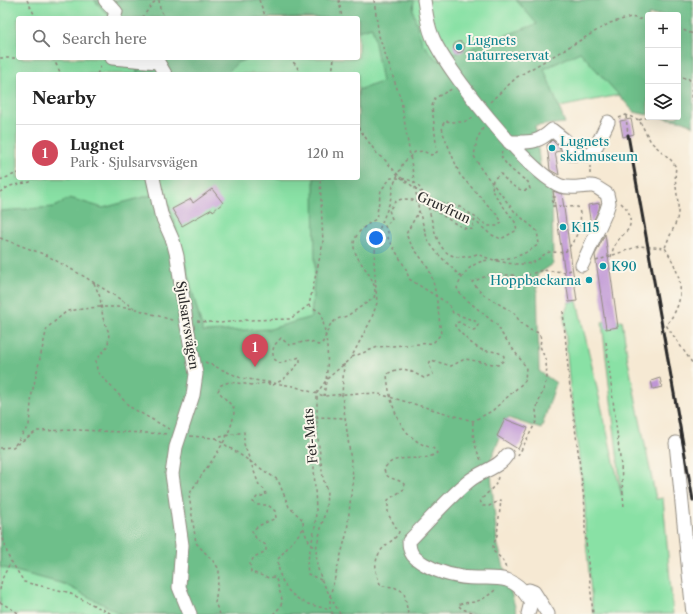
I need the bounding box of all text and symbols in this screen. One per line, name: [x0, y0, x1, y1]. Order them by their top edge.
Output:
map controls: [645, 12, 681, 120]
button: +: [645, 12, 681, 48]
search box: [16, 16, 360, 60]
icon: search: [30, 27, 52, 49]
text: Search here: [62, 29, 147, 48]
place label: Lugnets naturreservat: [467, 32, 550, 63]
marker: Lugnets naturreservat: [454, 42, 464, 52]
button: −: [645, 48, 681, 84]
button: layers: [645, 84, 681, 120]
text: Nearby: [32, 88, 96, 108]
place label: Lugnets skidmuseum: [560, 133, 638, 164]
text: Lugnet: [70, 135, 124, 154]
marker: Lugnets skidmuseum: [547, 143, 557, 153]
text: 1: [42, 145, 48, 161]
text: 120 m: [307, 145, 344, 161]
text: Park · Sjulsarvsvägen: [70, 154, 198, 170]
street label: Gruvfrun: [415, 188, 473, 226]
place label: K115: [571, 219, 599, 235]
marker: K115: [558, 222, 568, 232]
your location: [366, 228, 386, 248]
place label: K90: [611, 258, 637, 274]
marker: K90: [598, 261, 608, 271]
place label: Hoppbackarna: [490, 272, 581, 288]
marker: Hoppbackarna: [584, 275, 594, 285]
street label: Sjulsarvsvägen: [173, 280, 203, 370]
pin: 1: [242, 334, 268, 367]
street label: Fet-Mats: [300, 407, 320, 464]

